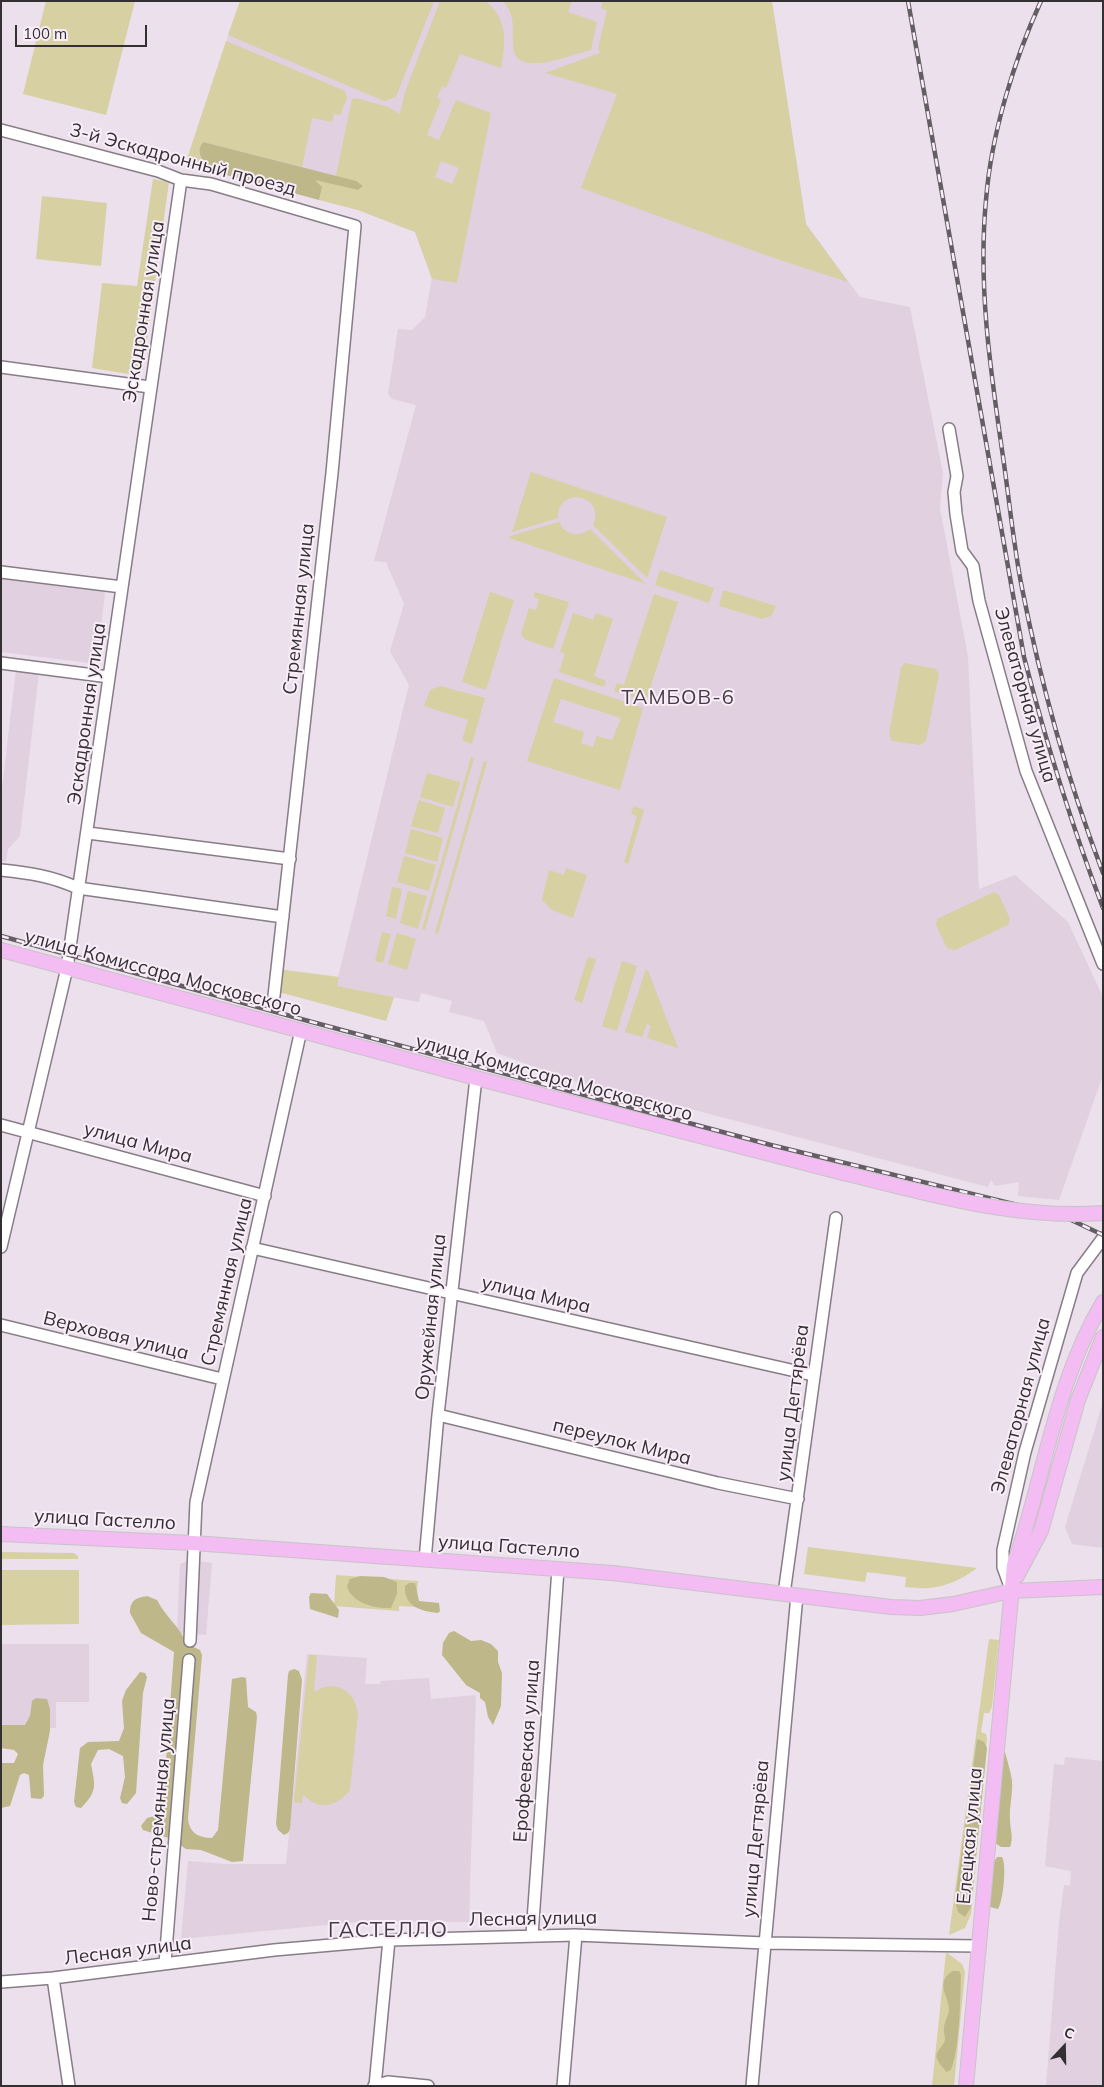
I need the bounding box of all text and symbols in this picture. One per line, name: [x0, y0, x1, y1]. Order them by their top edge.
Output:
scale bar: [18, 15, 150, 47]
text: 100 m: [23, 24, 67, 43]
street label: 3-й Эскадронный проезд: [67, 119, 299, 201]
street label: Эскадронная улица: [118, 219, 170, 405]
street label: Стремянная улица: [279, 522, 319, 696]
street label: Элеваторная улица: [989, 605, 1061, 785]
street label: Эскадронная улица: [63, 621, 111, 807]
district label: ТАМБОВ-6: [620, 686, 736, 710]
street label: улица Комиссара Московского: [22, 925, 304, 1021]
street label: улица Комиссара Московского: [413, 1030, 695, 1126]
street label: улица Мира: [81, 1118, 195, 1168]
street label: Стремянная улица: [197, 1196, 257, 1368]
street label: Оружейная улица: [411, 1233, 451, 1401]
street label: улица Мира: [479, 1271, 593, 1319]
street label: Верховая улица: [41, 1307, 191, 1365]
street label: Элеваторная улица: [986, 1315, 1056, 1497]
street label: улица Дегтярёва: [772, 1323, 814, 1483]
street label: переулок Мира: [550, 1414, 694, 1470]
street label: улица Гастелло: [34, 1505, 176, 1535]
street label: улица Гастелло: [437, 1531, 581, 1563]
street label: Ерофеевская улица: [509, 1659, 545, 1843]
street label: Ново-стремянная улица: [138, 1697, 180, 1923]
street label: улица Дегтярёва: [738, 1759, 774, 1919]
street label: Елецкая улица: [953, 1767, 987, 1905]
street label: Лесная улица: [469, 1906, 597, 1932]
district label: ГАСТЕЛЛО: [327, 1918, 449, 1944]
street label: Лесная улица: [63, 1932, 193, 1970]
north arrow: [1039, 2022, 1089, 2072]
text: С: [1062, 2023, 1077, 2043]

